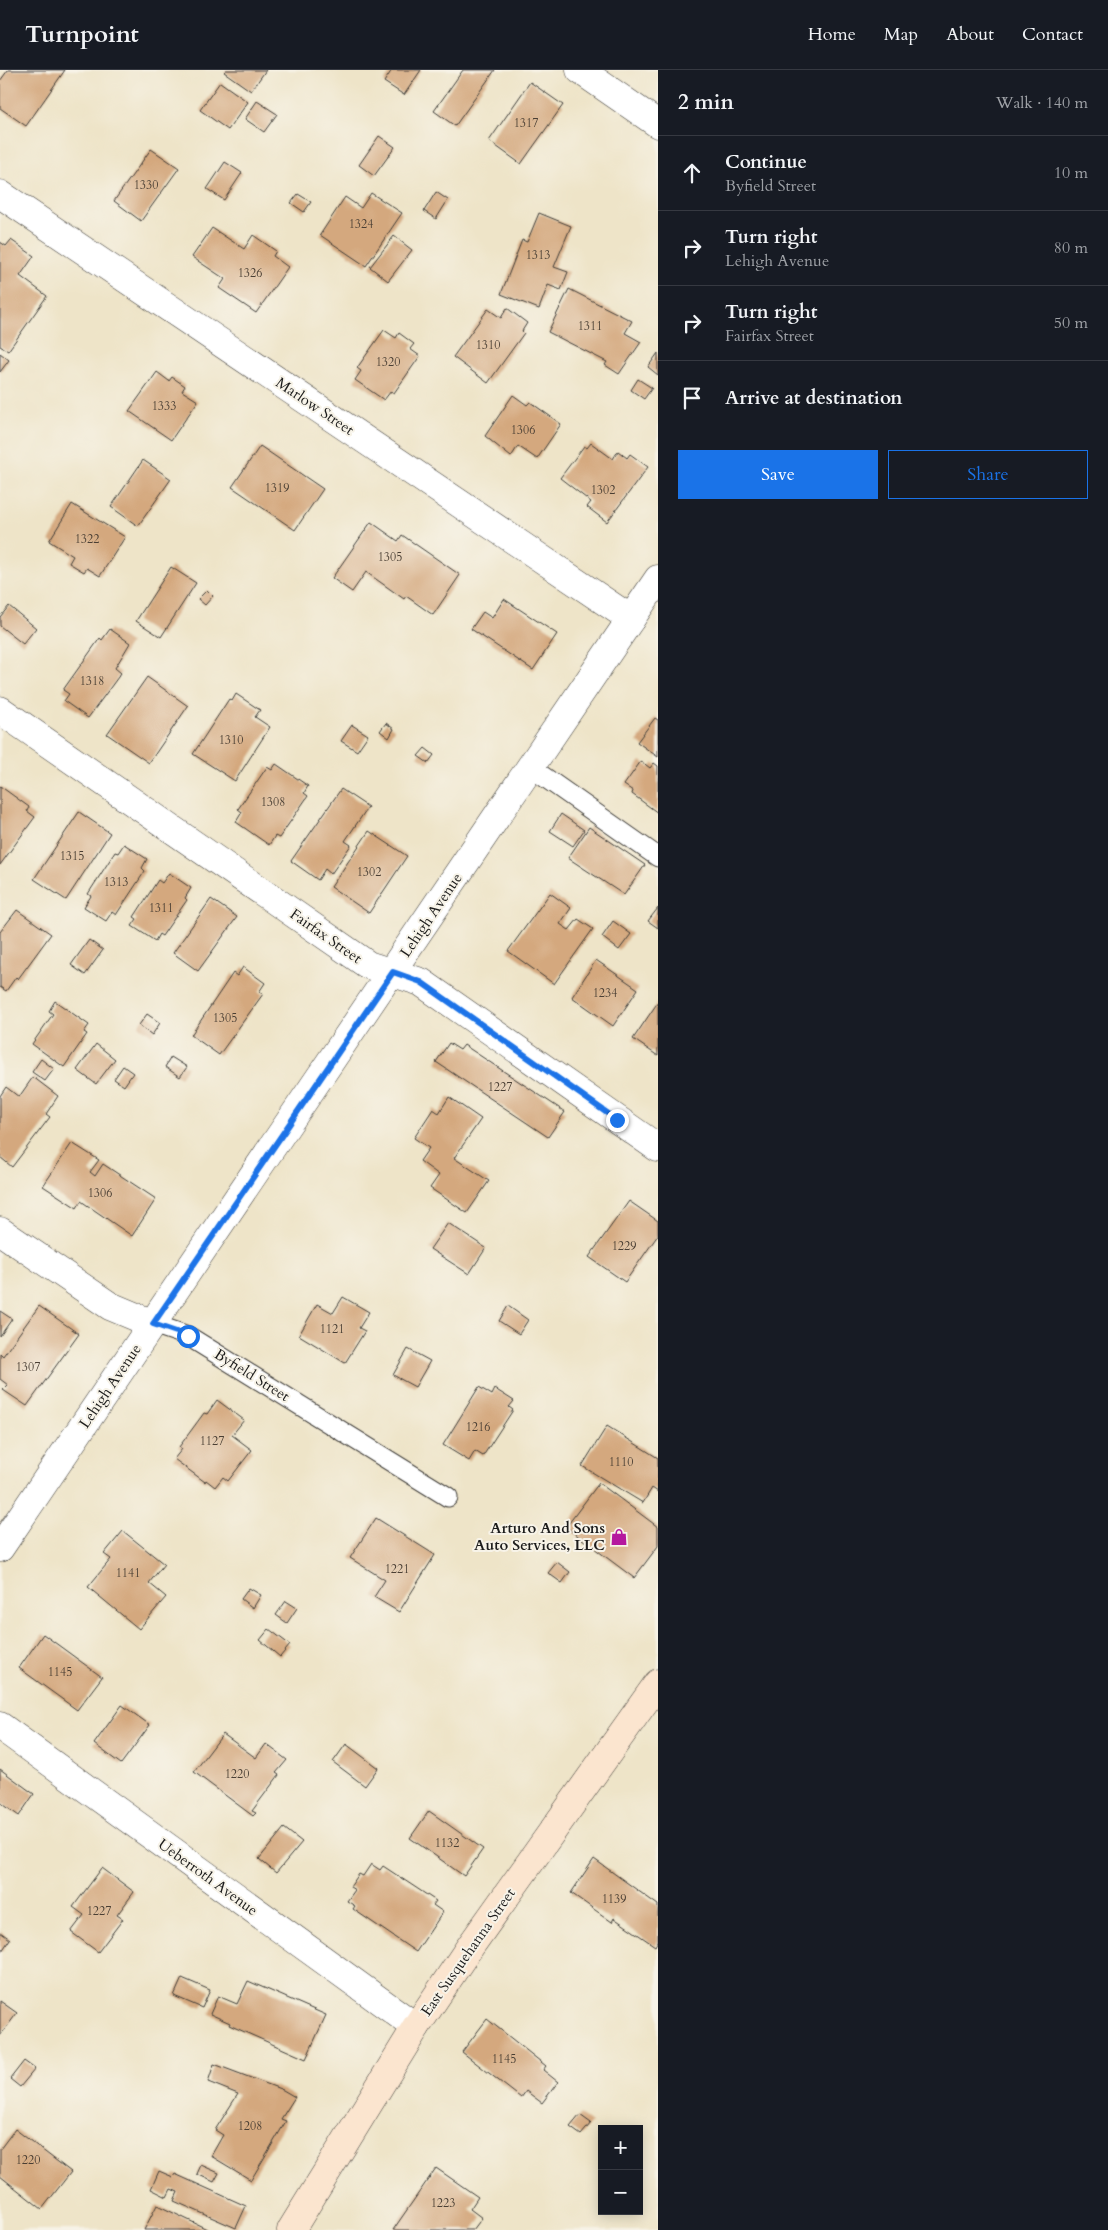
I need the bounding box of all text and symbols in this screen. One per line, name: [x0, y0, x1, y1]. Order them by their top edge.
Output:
text: Turnpoint: [25, 18, 139, 51]
text: Home: [808, 22, 856, 47]
text: Map: [884, 22, 918, 47]
text: About: [946, 22, 994, 47]
text: Contact: [1022, 22, 1083, 47]
text: 2 min: [678, 88, 734, 117]
text: Walk · 140 m: [996, 92, 1088, 114]
house number: 1317: [514, 115, 538, 131]
text: Continue: [725, 149, 807, 175]
icon: ahead: [678, 159, 706, 187]
text: 10 m: [1054, 162, 1088, 184]
text: Byfield Street: [725, 175, 816, 197]
house number: 1330: [134, 177, 158, 193]
house number: 1324: [349, 216, 373, 232]
text: Turn right: [725, 224, 817, 250]
icon: right: [678, 234, 706, 262]
text: 80 m: [1054, 237, 1088, 259]
house number: 1313: [526, 247, 550, 263]
text: Lehigh Avenue: [725, 250, 829, 272]
house number: 1326: [238, 265, 262, 281]
text: Turn right: [725, 299, 817, 325]
icon: right: [678, 309, 706, 337]
text: 50 m: [1054, 312, 1088, 334]
house number: 1311: [578, 318, 602, 334]
text: Fairfax Street: [725, 325, 814, 347]
house number: 1310: [476, 337, 500, 353]
house number: 1320: [376, 354, 400, 370]
street label: Marlow Street: [272, 373, 358, 440]
icon: arrive: [678, 384, 706, 412]
text: Arrive at destination: [725, 385, 902, 411]
house number: 1333: [152, 398, 176, 414]
house number: 1306: [511, 422, 535, 438]
button: Save: [678, 450, 878, 499]
button: Share: [888, 450, 1088, 499]
house number: 1319: [265, 480, 289, 496]
house number: 1302: [591, 482, 615, 498]
house number: 1322: [75, 531, 99, 547]
house number: 1305: [378, 549, 402, 565]
house number: 1318: [80, 673, 104, 689]
house number: 1310: [219, 732, 243, 748]
house number: 1308: [261, 794, 285, 810]
house number: 1315: [60, 848, 84, 864]
house number: 1302: [357, 864, 381, 880]
street label: Lehigh Avenue: [395, 869, 467, 961]
house number: 1313: [104, 874, 128, 890]
house number: 1311: [149, 900, 173, 916]
street label: Fairfax Street: [286, 904, 366, 968]
house number: 1234: [593, 985, 617, 1001]
house number: 1305: [213, 1010, 237, 1026]
house number: 1227: [488, 1079, 512, 1095]
route end: [606, 1109, 629, 1132]
house number: 1306: [88, 1185, 112, 1201]
house number: 1229: [612, 1238, 636, 1254]
house number: 1121: [320, 1321, 344, 1337]
route start: [177, 1325, 200, 1348]
street label: Lehigh Avenue: [74, 1340, 146, 1432]
street label: Byfield Street: [211, 1344, 294, 1406]
house number: 1307: [16, 1359, 40, 1375]
house number: 1216: [466, 1419, 490, 1435]
house number: 1127: [200, 1433, 224, 1449]
house number: 1110: [609, 1454, 633, 1470]
place label: Arturo And Sons Auto Services, LLC: [474, 1518, 605, 1555]
shop icon: Arturo And Sons Auto Services, LLC: [609, 1527, 629, 1547]
house number: 1221: [385, 1561, 409, 1577]
house number: 1141: [116, 1565, 140, 1581]
house number: 1145: [48, 1664, 72, 1680]
house number: 1220: [225, 1766, 249, 1782]
street label: Ueberroth Avenue: [154, 1834, 262, 1920]
house number: 1132: [435, 1835, 459, 1851]
street label: East Susquehanna Street: [416, 1884, 520, 2020]
house number: 1139: [602, 1891, 626, 1907]
house number: 1227: [87, 1903, 111, 1919]
house number: 1145: [492, 2051, 516, 2067]
house number: 1208: [238, 2118, 262, 2134]
map controls: [598, 2125, 643, 2215]
button: +: [598, 2125, 643, 2170]
house number: 1220: [16, 2152, 40, 2168]
button: −: [598, 2170, 643, 2215]
house number: 1223: [431, 2195, 455, 2211]

